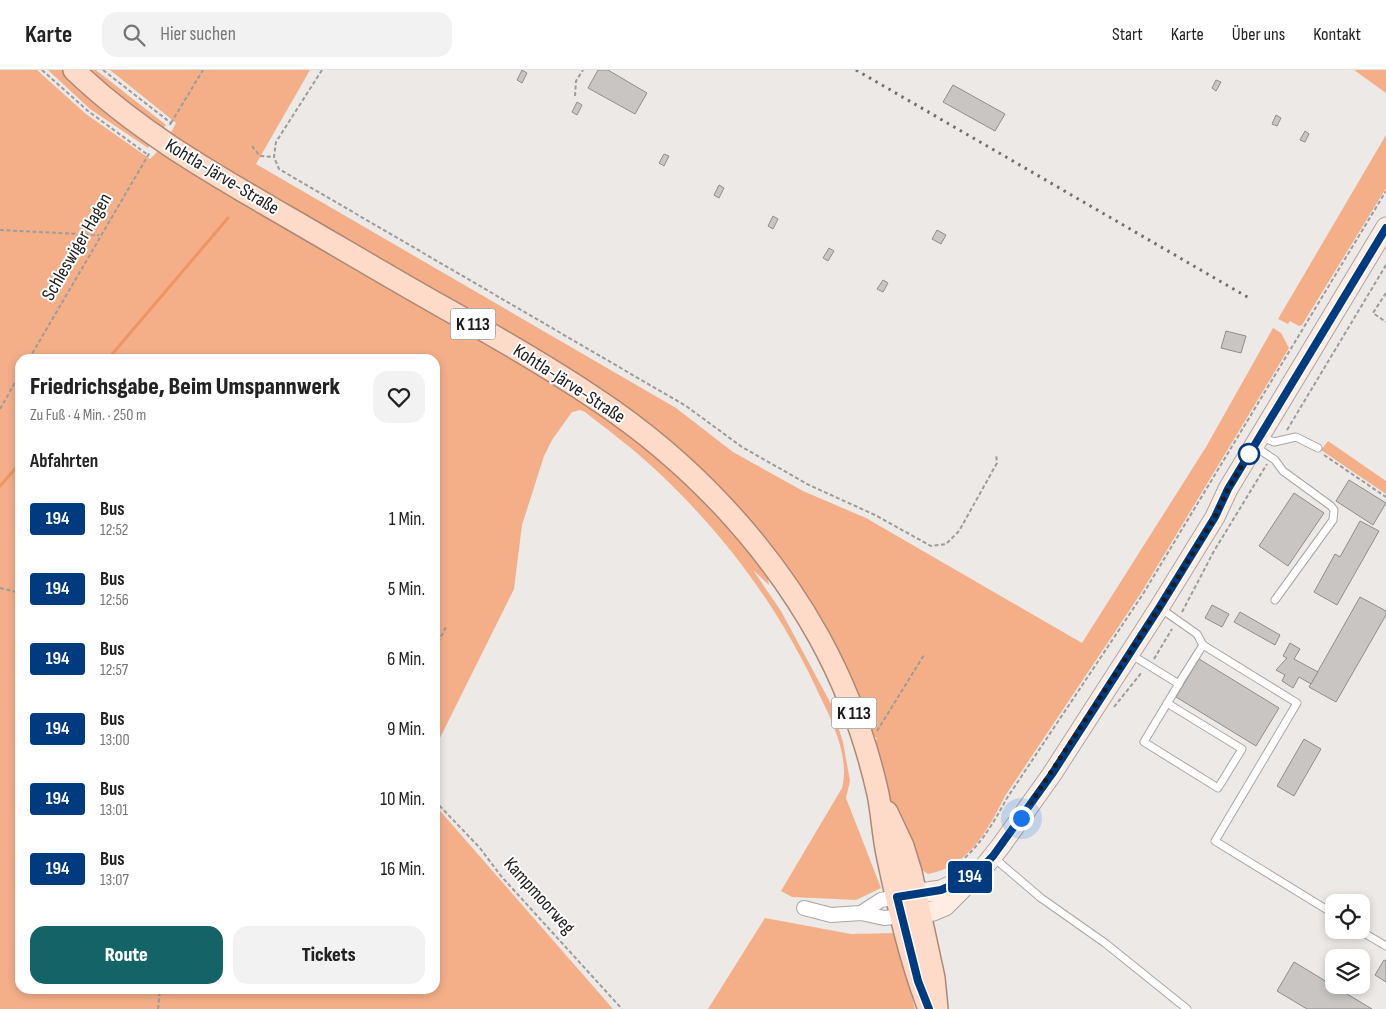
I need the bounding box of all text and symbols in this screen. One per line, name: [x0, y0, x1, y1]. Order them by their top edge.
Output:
search box: [102, 12, 452, 57]
text: Karte: [25, 20, 72, 49]
icon: search: [120, 21, 148, 49]
text: Hier suchen: [160, 23, 236, 46]
text: Start: [1112, 24, 1143, 45]
text: Karte: [1171, 24, 1204, 45]
text: Über uns: [1232, 24, 1285, 45]
text: Kontakt: [1313, 24, 1361, 45]
street label: Kohtla-Järve-Straße: [161, 134, 283, 220]
street label: Schleswiger Hagen: [37, 189, 117, 305]
road number: K 113: [450, 308, 496, 340]
street label: Kohtla-Järve-Straße: [509, 339, 629, 429]
button: heart: [373, 371, 425, 423]
text: Friedrichsgabe, Beim Umspannwerk: [30, 372, 340, 401]
text: Zu Fuß · 4 Min. · 250 m: [30, 406, 146, 425]
unlabelled marker: [1238, 443, 1260, 465]
text: Abfahrten: [30, 450, 98, 473]
text: Bus: [100, 498, 125, 521]
text: 194: [46, 508, 69, 529]
text: 1 Min.: [389, 508, 425, 531]
text: 12:52: [100, 521, 128, 540]
text: Bus: [100, 568, 125, 591]
text: 194: [46, 578, 69, 599]
text: 5 Min.: [388, 578, 425, 601]
text: 12:56: [100, 591, 129, 610]
text: Bus: [100, 638, 125, 661]
text: 194: [46, 648, 69, 669]
text: 6 Min.: [387, 648, 425, 671]
text: 12:57: [100, 661, 128, 680]
road number: K 113: [832, 698, 876, 728]
text: Bus: [100, 708, 125, 731]
text: 194: [46, 718, 69, 739]
text: 9 Min.: [387, 718, 425, 741]
text: 13:00: [100, 731, 130, 750]
text: Bus: [100, 778, 125, 801]
text: 194: [46, 788, 69, 809]
text: 10 Min.: [380, 788, 425, 811]
text: 13:01: [100, 801, 128, 820]
your location: [1009, 806, 1034, 831]
text: Bus: [100, 848, 125, 871]
street label: Kampmoorweg: [499, 853, 580, 939]
text: 194: [46, 858, 69, 879]
text: 16 Min.: [380, 858, 425, 881]
line badge: 194: [941, 861, 999, 893]
text: 194: [958, 866, 982, 887]
text: 13:07: [100, 871, 129, 890]
map controls: [1325, 894, 1370, 994]
button: locate: [1325, 894, 1370, 939]
button: Route: [30, 926, 223, 984]
button: Tickets: [233, 926, 425, 984]
button: layers: [1325, 949, 1370, 994]

